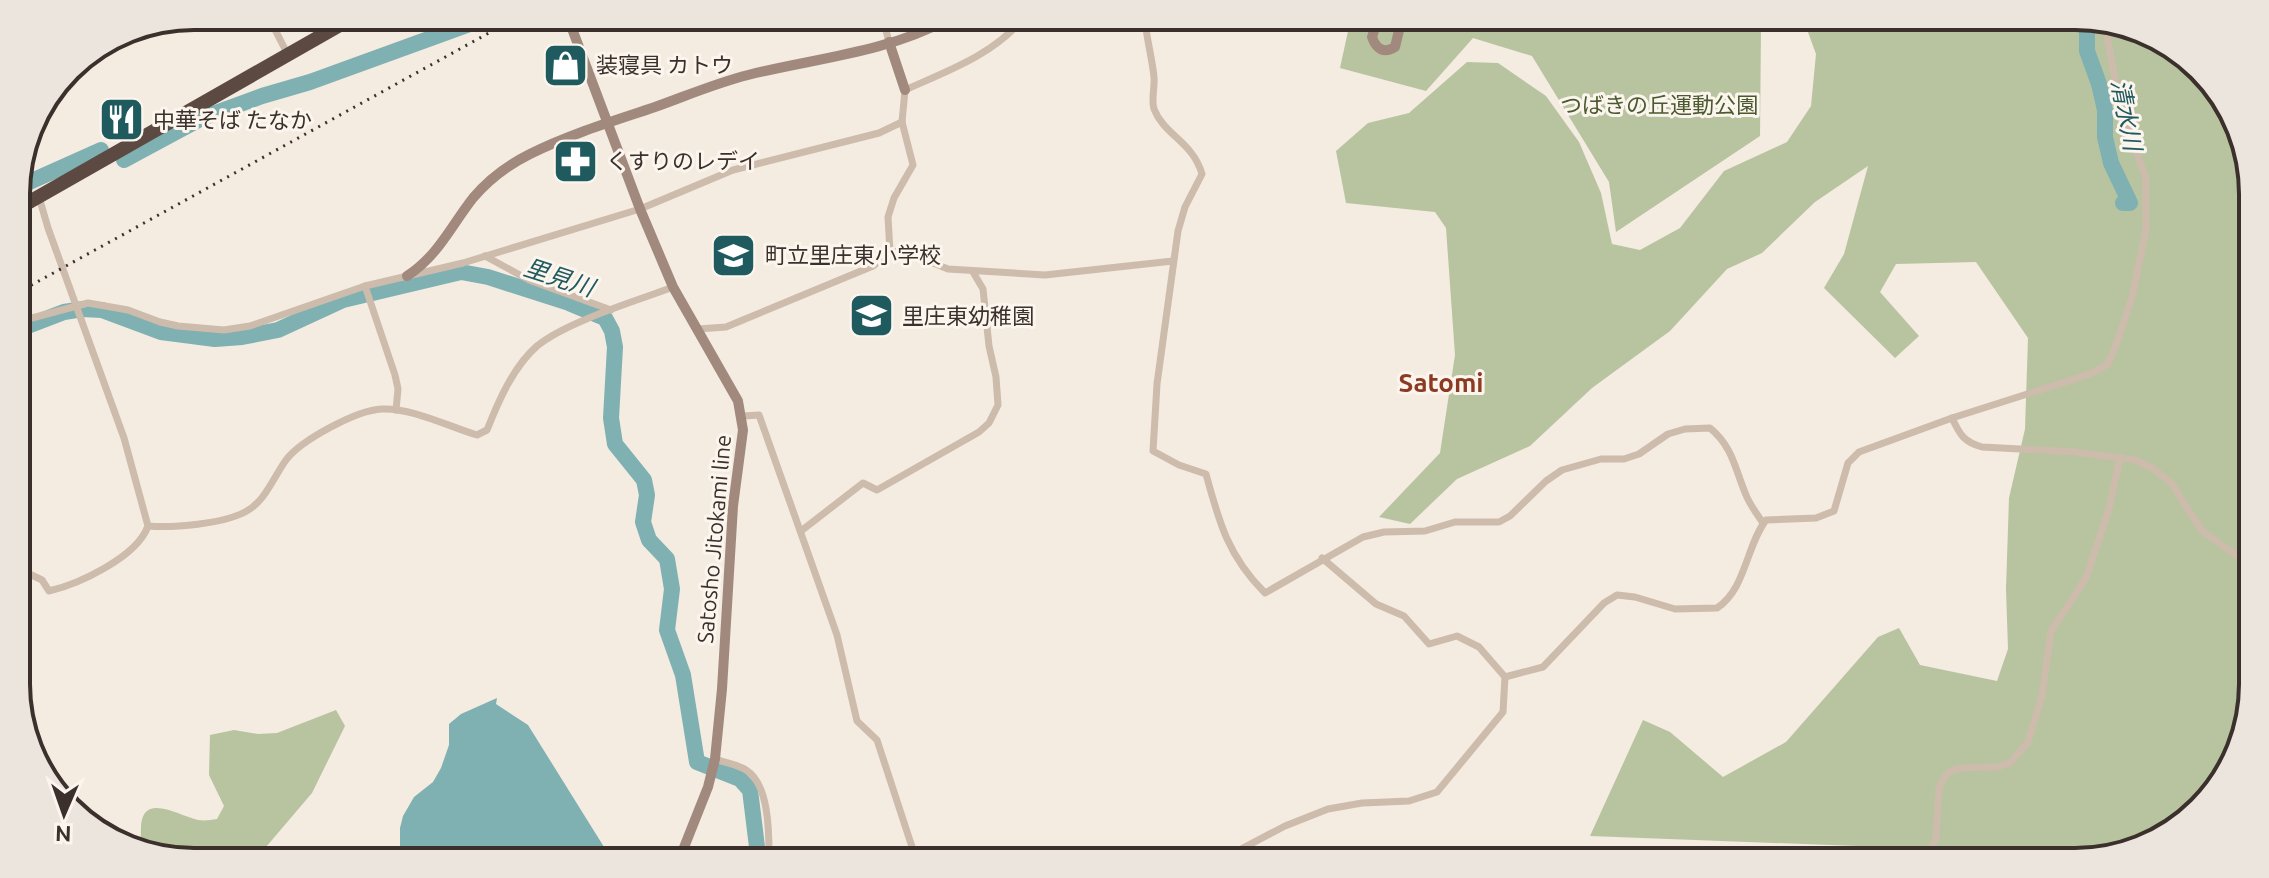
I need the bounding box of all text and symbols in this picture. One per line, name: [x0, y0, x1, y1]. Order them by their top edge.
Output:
shop icon: 装寝具 カトウ: [541, 41, 589, 89]
place label: 装寝具 カトウ: [596, 52, 733, 77]
water label: 清水川: [2106, 77, 2147, 156]
park label: つばきの丘運動公園: [1560, 92, 1758, 117]
restaurant icon: 中華そば たなか: [98, 96, 146, 144]
place label: 中華そば たなか: [153, 107, 312, 132]
pharmacy icon: くすりのレデイ: [551, 137, 599, 185]
place label: くすりのレデイ: [606, 148, 760, 173]
school or university icon: 町立里庄東小学校: [710, 231, 758, 279]
place label: 町立里庄東小学校: [765, 242, 941, 267]
water label: 里見川: [521, 254, 600, 302]
school or university icon: 里庄東幼稚園: [847, 292, 895, 340]
place label: 里庄東幼稚園: [902, 303, 1034, 328]
district label: Satomi: [1398, 368, 1484, 397]
street label: Satosho Jitokami line: [692, 433, 735, 644]
north arrow: [24, 774, 104, 854]
text: N: [55, 822, 72, 847]

